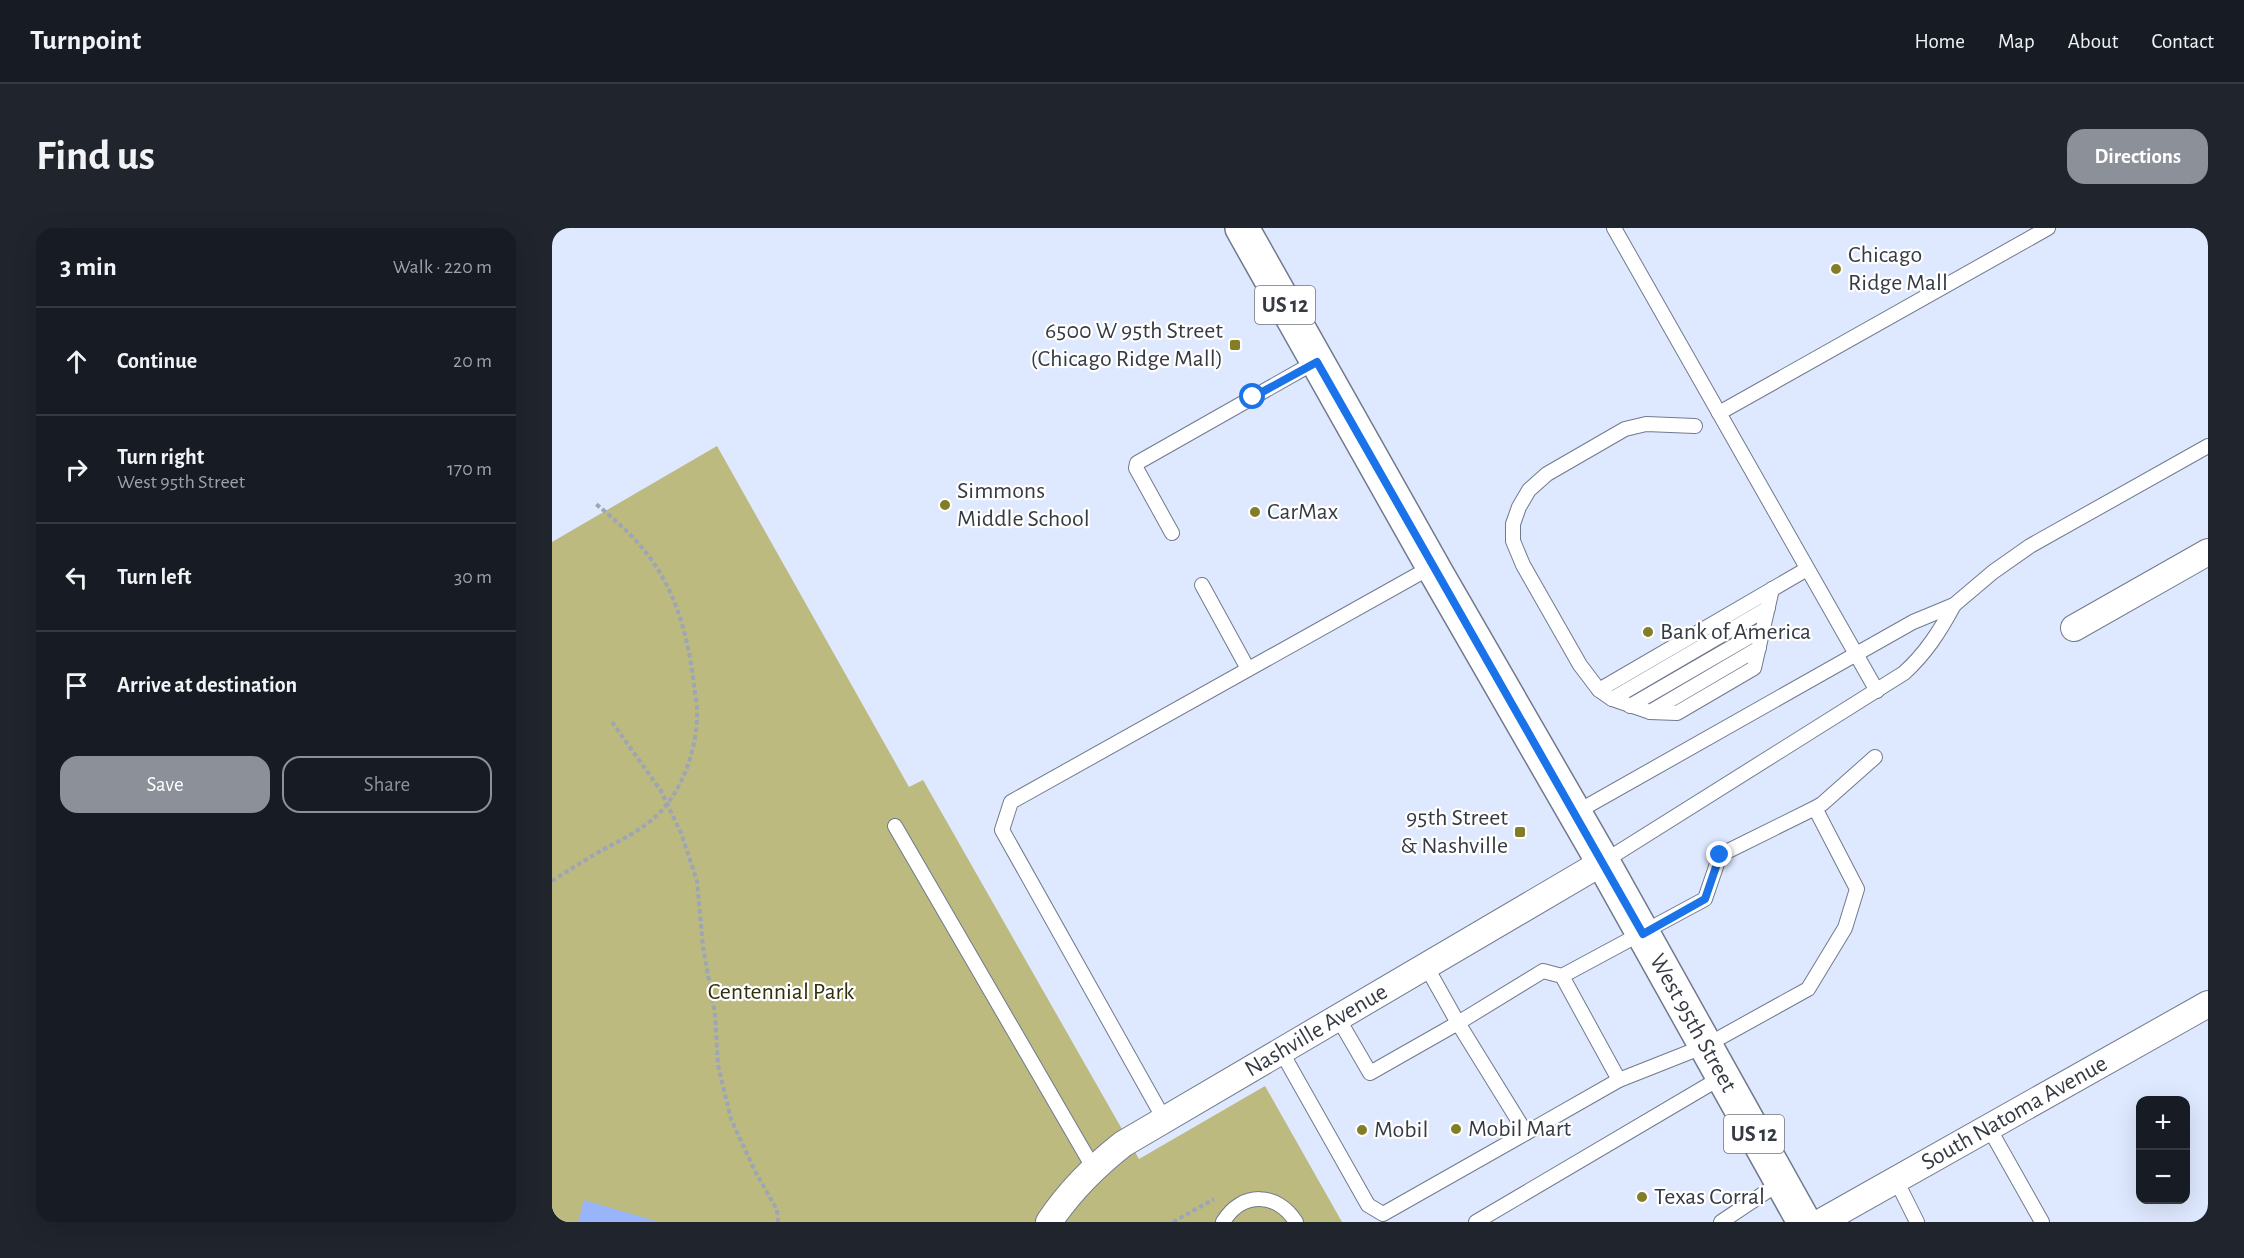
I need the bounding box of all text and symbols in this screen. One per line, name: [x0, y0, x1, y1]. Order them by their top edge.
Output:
text: Turnpoint: [30, 27, 141, 55]
text: Home: [1914, 31, 1965, 52]
text: Map: [1998, 31, 2035, 52]
text: About: [2068, 31, 2118, 52]
text: Contact: [2151, 31, 2214, 52]
button: Directions: [2067, 129, 2208, 184]
text: Find us: [36, 135, 155, 177]
place label: Chicago Ridge Mall: [1848, 243, 1948, 295]
text: 3 min: [60, 254, 117, 280]
text: Walk · 220 m: [393, 257, 492, 277]
marker: Chicago Ridge Mall: [1829, 262, 1843, 276]
road number: US 12: [1255, 286, 1315, 324]
place label: 6500 W 95th Street (Chicago Ridge Mall): [1031, 319, 1223, 371]
marker: 6500 W 95th Street (Chicago Ridge Mall): [1228, 338, 1242, 352]
icon: ahead: [60, 345, 93, 378]
text: Continue: [117, 350, 197, 372]
text: 20 m: [453, 351, 492, 371]
route start: [1239, 383, 1265, 409]
text: Turn right: [117, 446, 204, 468]
icon: right: [60, 453, 93, 486]
text: 170 m: [447, 459, 492, 479]
text: West 95th Street: [117, 472, 245, 492]
place label: Simmons Middle School: [957, 479, 1090, 531]
marker: Simmons Middle School: [938, 498, 952, 512]
place label: CarMax: [1267, 500, 1339, 524]
marker: CarMax: [1248, 505, 1262, 519]
icon: left: [60, 561, 93, 594]
text: Turn left: [117, 566, 191, 588]
text: 30 m: [454, 567, 492, 587]
place label: Bank of America: [1660, 620, 1811, 644]
marker: Bank of America: [1641, 625, 1655, 639]
icon: arrive: [60, 669, 93, 702]
text: Arrive at destination: [117, 674, 297, 696]
button: Save: [60, 756, 270, 813]
button: Share: [282, 756, 492, 813]
place label: 95th Street & Nashville: [1401, 806, 1508, 858]
marker: 95th Street & Nashville: [1513, 825, 1527, 839]
route end: [1706, 841, 1732, 867]
street label: West 95th Street: [1645, 950, 1741, 1096]
street label: Nashville Avenue: [1241, 979, 1392, 1082]
park label: Centennial Park: [708, 980, 854, 1004]
street label: South Natoma Avenue: [1917, 1051, 2111, 1175]
map controls: [2136, 1096, 2190, 1204]
button: +: [2136, 1096, 2190, 1150]
road number: US 12: [1724, 1115, 1784, 1153]
place label: Mobil Mart: [1468, 1117, 1572, 1141]
place label: Mobil: [1374, 1118, 1428, 1142]
marker: Mobil Mart: [1449, 1122, 1463, 1136]
marker: Mobil: [1355, 1123, 1369, 1137]
button: −: [2136, 1150, 2190, 1204]
place label: Texas Corral: [1654, 1185, 1765, 1209]
marker: Texas Corral: [1635, 1190, 1649, 1204]

